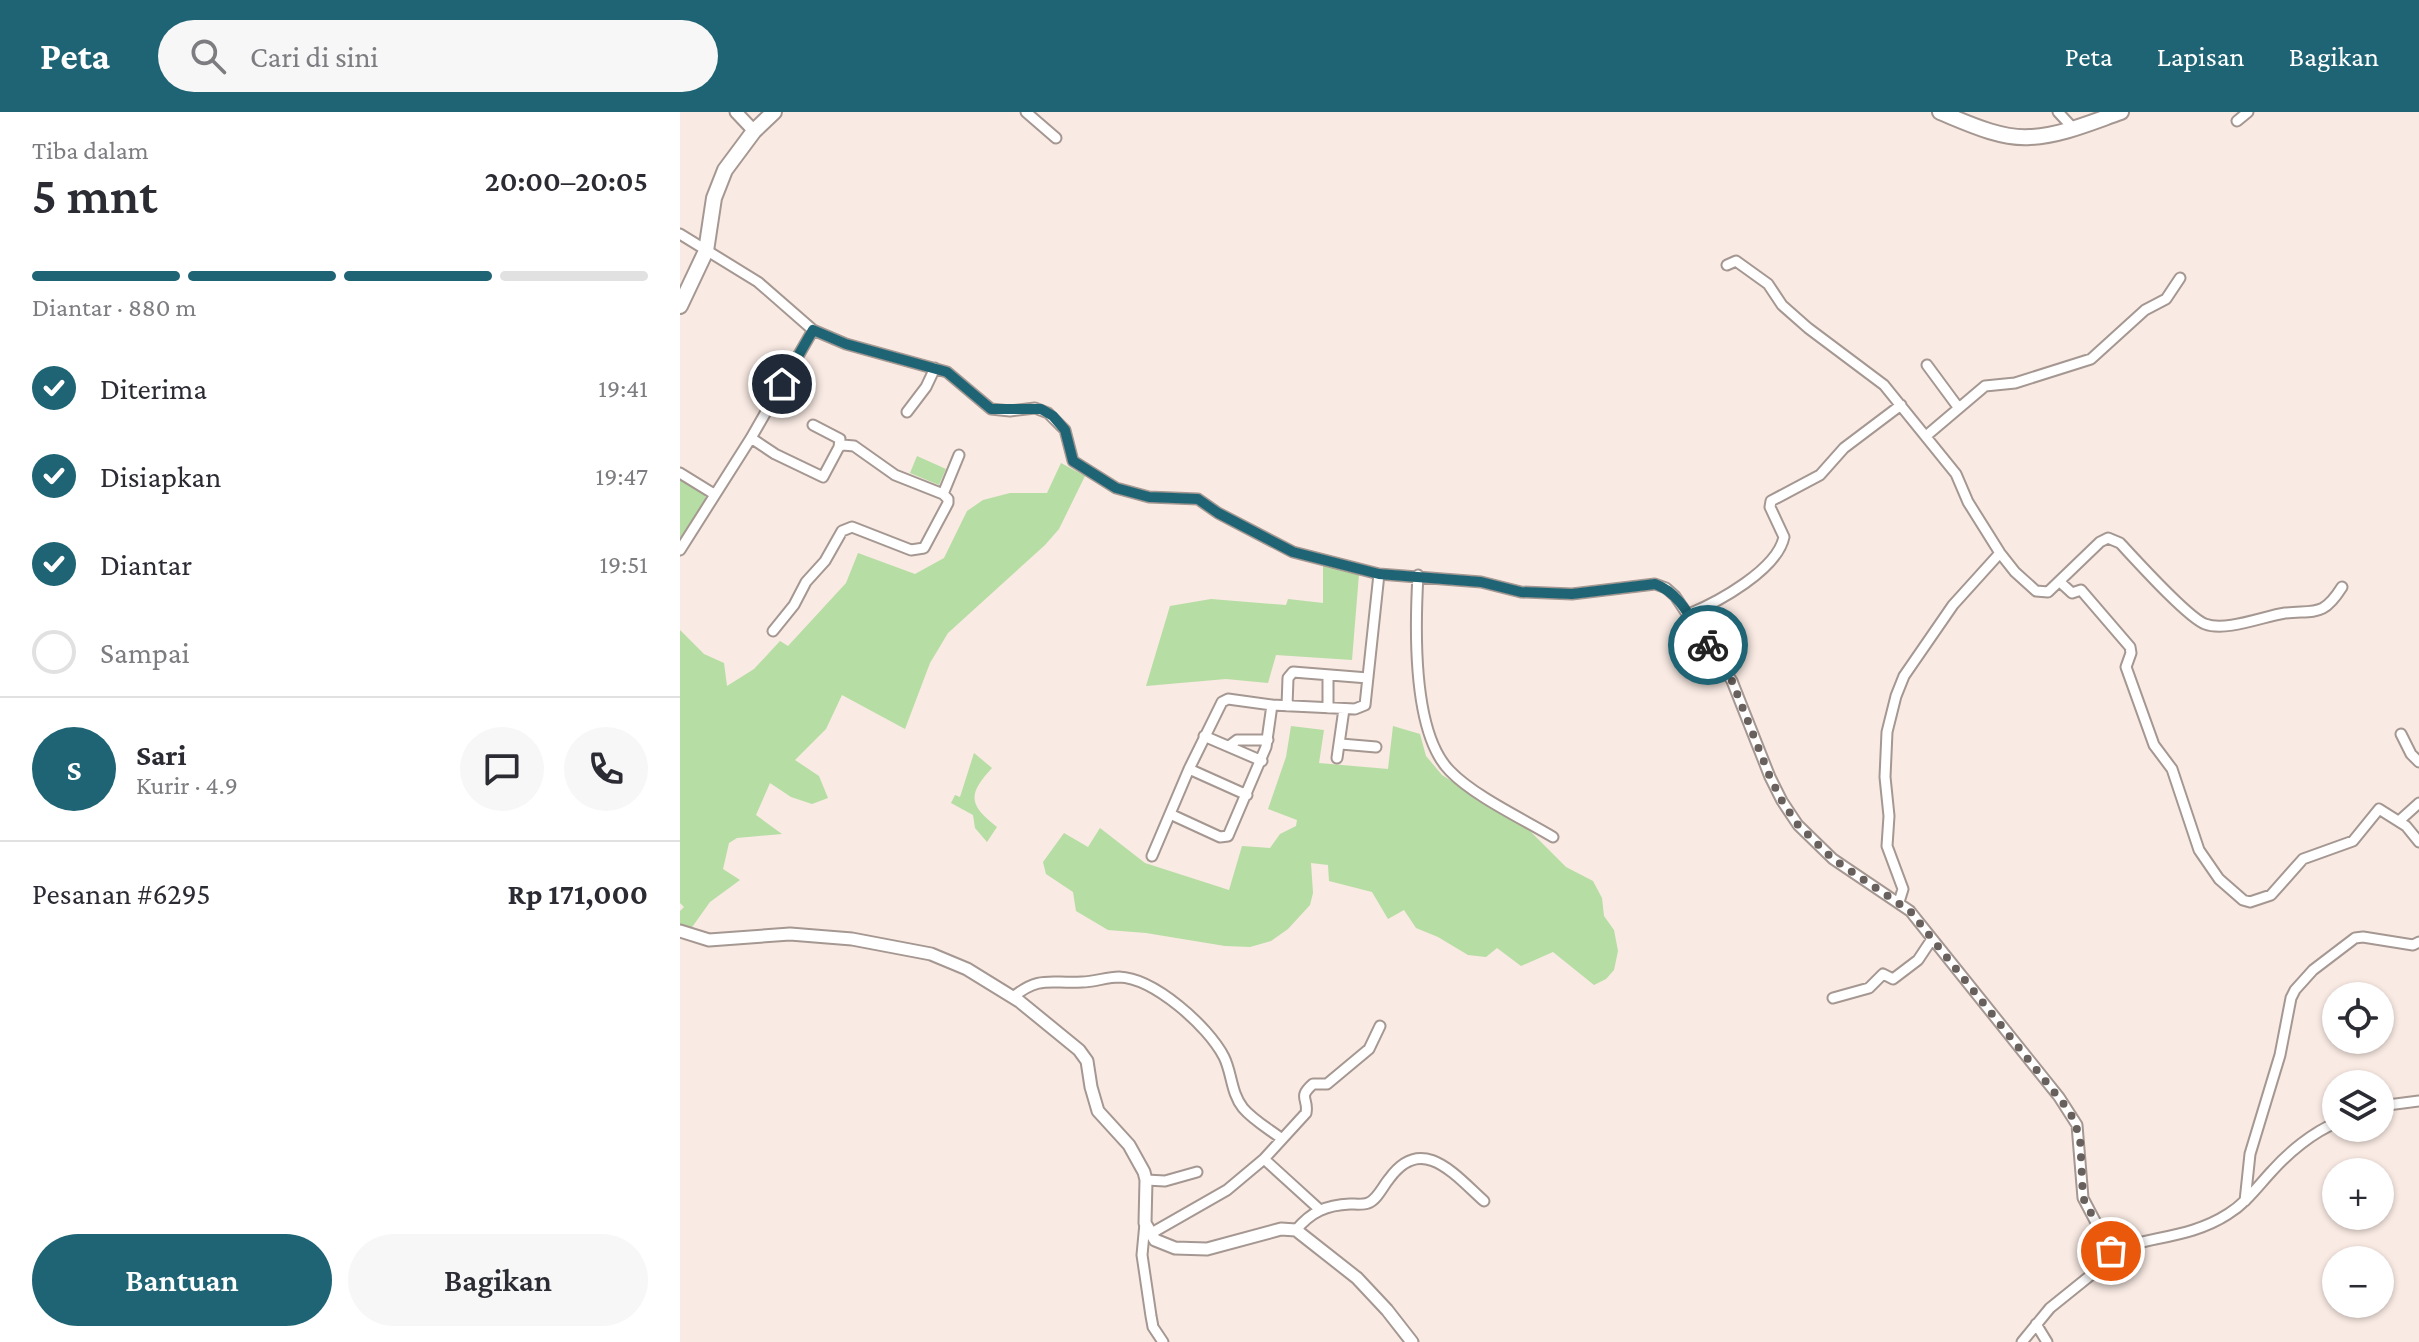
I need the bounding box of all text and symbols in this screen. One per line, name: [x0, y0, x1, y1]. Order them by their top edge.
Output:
search box: [158, 20, 718, 92]
icon: search: [186, 34, 230, 78]
text: Peta: [40, 35, 110, 77]
text: Cari di sini: [250, 40, 378, 73]
text: Peta: [2065, 41, 2113, 72]
text: Lapisan: [2157, 41, 2245, 72]
text: Bagikan: [2289, 41, 2379, 72]
text: Tiba dalam: [32, 136, 149, 165]
text: 20:00–20:05: [485, 164, 648, 197]
text: 5 mnt: [32, 166, 158, 224]
text: Diantar · 880 m: [32, 293, 196, 322]
pin: [748, 350, 816, 418]
icon: home: [760, 362, 804, 406]
icon: check: [32, 366, 76, 410]
text: Diterima: [100, 372, 207, 405]
text: 19:41: [598, 374, 648, 403]
icon: check: [32, 454, 76, 498]
text: Disiapkan: [100, 460, 221, 493]
text: 19:47: [596, 462, 648, 491]
icon: check: [32, 542, 76, 586]
text: Diantar: [100, 548, 192, 581]
text: 19:51: [599, 550, 648, 579]
courier: [1668, 605, 1748, 685]
icon: bike: [1686, 623, 1730, 667]
text: Sampai: [100, 636, 190, 669]
button: chat: [460, 727, 544, 811]
button: phone: [564, 727, 648, 811]
text: Sari: [136, 738, 186, 771]
text: S: [67, 753, 82, 786]
text: Kurir · 4.9: [136, 771, 238, 800]
text: Pesanan #6295: [32, 877, 211, 910]
text: Rp 171,000: [508, 877, 648, 910]
map controls: [2322, 982, 2394, 1318]
button: locate: [2322, 982, 2394, 1054]
button: layers: [2322, 1070, 2394, 1142]
button: +: [2322, 1158, 2394, 1230]
pin: [2077, 1217, 2145, 1285]
icon: bag: [2089, 1229, 2133, 1273]
button: Bantuan: [32, 1234, 332, 1326]
button: Bagikan: [348, 1234, 648, 1326]
button: −: [2322, 1246, 2394, 1318]

